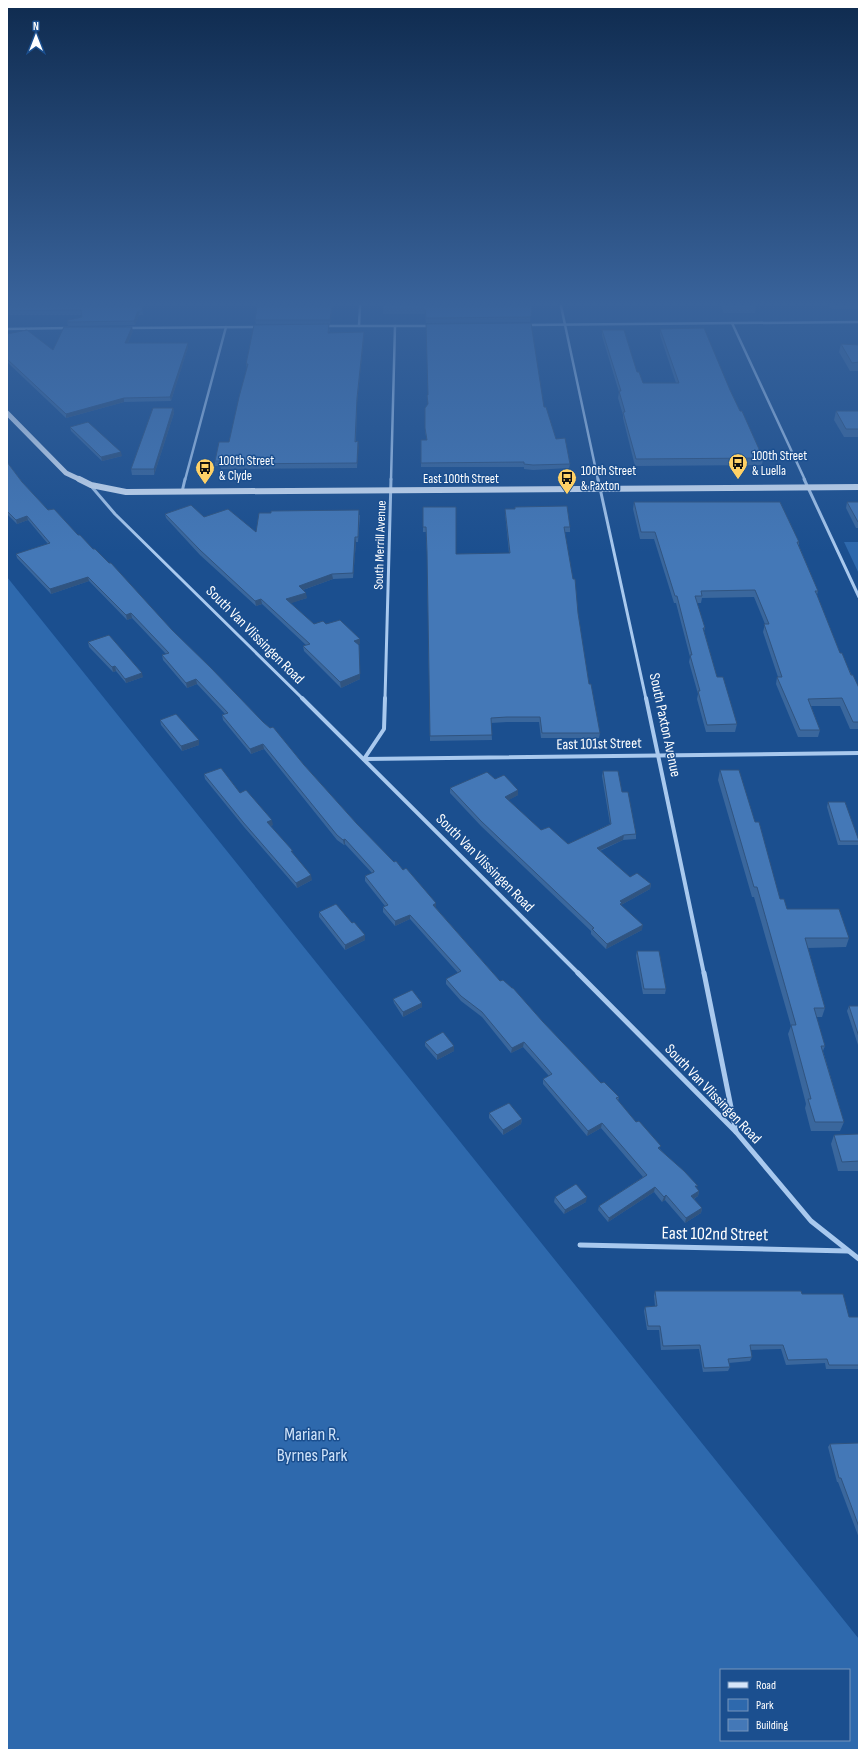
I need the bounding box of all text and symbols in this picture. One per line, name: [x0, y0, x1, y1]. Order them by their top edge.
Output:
north arrow: [16, 16, 56, 56]
text: N: [33, 20, 39, 33]
place label: 100th Street & Luella: [752, 448, 807, 479]
bus stop icon: 100th Street & Luella: [727, 452, 749, 480]
place label: 100th Street & Clyde: [219, 453, 274, 484]
bus stop icon: 100th Street & Clyde: [194, 457, 216, 485]
place label: 100th Street & Paxton: [581, 463, 636, 494]
bus stop icon: 100th Street & Paxton: [556, 467, 578, 495]
street label: East 100th Street: [423, 471, 499, 487]
street label: South Merrill Avenue: [370, 500, 390, 590]
street label: South Van Vlissingen Road: [202, 582, 308, 688]
street label: South Paxton Avenue: [645, 671, 685, 779]
street label: East 101st Street: [556, 734, 642, 754]
street label: South Van Vlissingen Road: [432, 810, 538, 916]
street label: South Van Vlissingen Road: [661, 1040, 765, 1148]
street label: East 102nd Street: [661, 1223, 769, 1245]
park label: Marian R. Byrnes Park: [277, 1424, 347, 1466]
legend: [720, 1669, 850, 1741]
text: Road: [756, 1678, 776, 1693]
text: Park: [756, 1698, 774, 1713]
text: Building: [756, 1718, 788, 1733]

